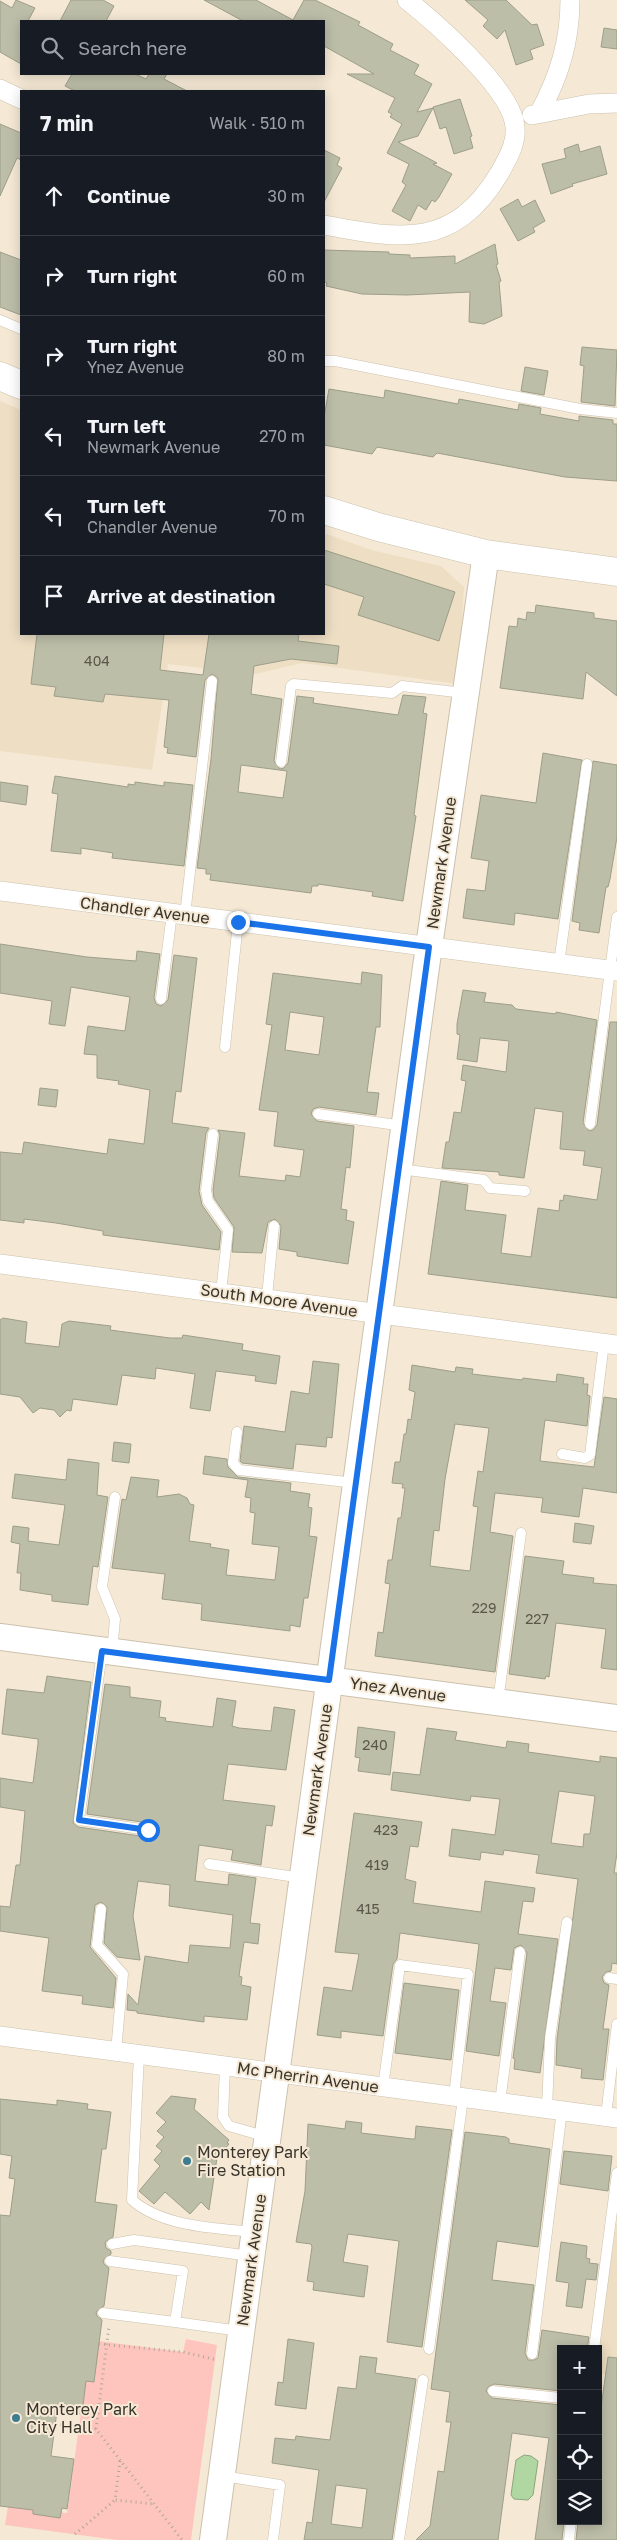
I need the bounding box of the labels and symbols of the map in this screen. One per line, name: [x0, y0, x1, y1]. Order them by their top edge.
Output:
house number: 404: [84, 652, 110, 669]
street label: Newmark Avenue: [422, 796, 460, 930]
street label: Chandler Avenue: [79, 892, 211, 928]
route end: [227, 911, 250, 934]
street label: South Moore Avenue: [199, 1279, 359, 1321]
house number: 229: [472, 1599, 496, 1616]
house number: 227: [525, 1610, 549, 1627]
street label: Ynez Avenue: [349, 1672, 447, 1706]
street label: Newmark Avenue: [298, 1703, 336, 1837]
house number: 240: [362, 1736, 388, 1753]
route start: [137, 1819, 160, 1842]
house number: 423: [374, 1821, 398, 1838]
house number: 419: [365, 1856, 389, 1873]
house number: 415: [356, 1900, 380, 1917]
street label: Mc Pherrin Avenue: [236, 2057, 380, 2097]
place label: Monterey Park Fire Station: [197, 2142, 308, 2180]
marker: Monterey Park Fire Station: [181, 2155, 193, 2167]
street label: Newmark Avenue: [232, 2193, 270, 2327]
place label: Monterey Park City Hall: [26, 2399, 137, 2437]
marker: Monterey Park City Hall: [10, 2412, 22, 2424]

